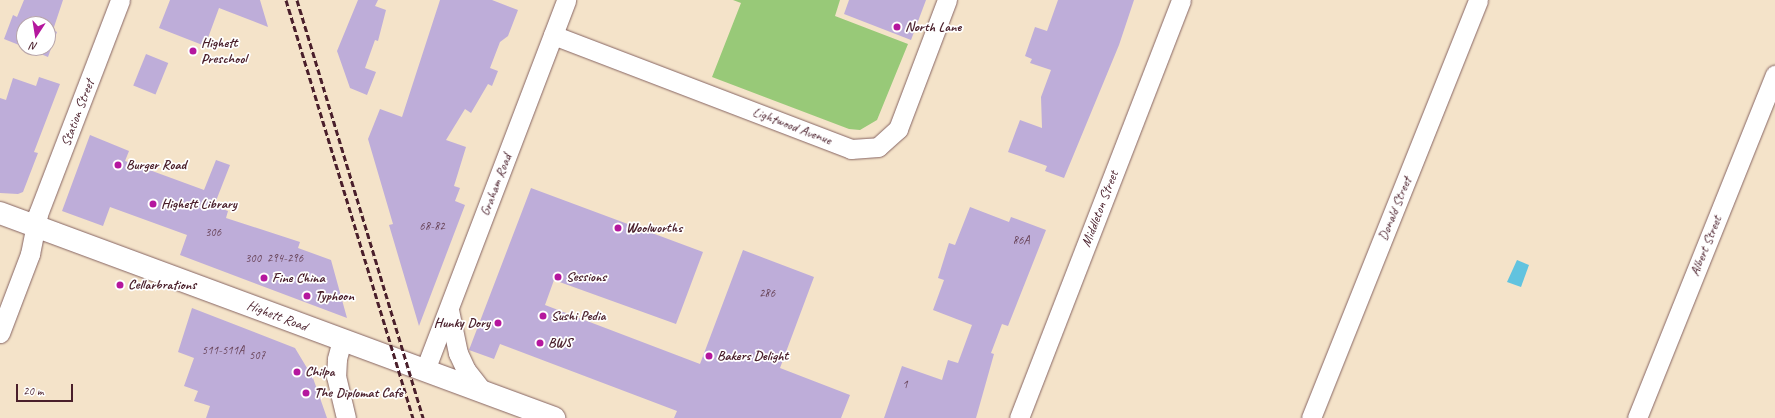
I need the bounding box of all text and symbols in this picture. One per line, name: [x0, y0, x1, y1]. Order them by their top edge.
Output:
north arrow: [16, 16, 56, 56]
place label: North Lane: [905, 19, 962, 35]
marker: North Lane: [892, 22, 902, 32]
place label: Highett Preschool: [201, 35, 247, 68]
text: N: [29, 39, 39, 54]
marker: Highett Preschool: [188, 46, 198, 56]
street label: Station Street: [58, 77, 98, 149]
street label: Lightwood Avenue: [750, 103, 834, 149]
street label: Graham Road: [477, 152, 515, 218]
place label: Burger Road: [126, 157, 186, 173]
marker: Burger Road: [113, 160, 123, 170]
street label: Middleton Street: [1078, 168, 1122, 250]
street label: Donald Street: [1375, 175, 1415, 243]
place label: Highett Library: [161, 196, 236, 212]
marker: Highett Library: [148, 199, 158, 209]
street label: Albert Street: [1686, 213, 1726, 279]
house number: 68-82: [419, 220, 445, 234]
place label: Woolworths: [626, 220, 682, 236]
marker: Woolworths: [613, 223, 623, 233]
house number: 306: [205, 226, 221, 240]
house number: 86A: [1013, 234, 1029, 248]
house number: 300: [245, 252, 261, 266]
house number: 294-296: [267, 252, 303, 266]
place label: Sessions: [566, 269, 606, 285]
place label: Fine China: [272, 270, 324, 286]
marker: Sessions: [553, 272, 563, 282]
marker: Fine China: [259, 273, 269, 283]
place label: Cellarbrations: [128, 277, 196, 293]
marker: Cellarbrations: [115, 280, 125, 290]
house number: 286: [759, 287, 775, 301]
place label: Typhoon: [315, 288, 354, 304]
marker: Typhoon: [302, 291, 312, 301]
street label: Highett Road: [245, 297, 309, 335]
place label: Sushi Pedia: [551, 308, 606, 324]
marker: Sushi Pedia: [538, 311, 548, 321]
place label: Hunky Dory: [434, 315, 490, 331]
marker: Hunky Dory: [493, 318, 503, 328]
place label: BWS: [548, 335, 572, 351]
marker: BWS: [535, 338, 545, 348]
house number: 511-511A: [202, 344, 244, 358]
place label: Bakers Delight: [717, 348, 788, 364]
house number: 507: [249, 349, 265, 363]
marker: Bakers Delight: [704, 351, 714, 361]
place label: Chilpa: [305, 364, 335, 380]
marker: Chilpa: [292, 367, 302, 377]
scale bar: [18, 376, 75, 402]
house number: 1: [902, 378, 908, 392]
text: 20 m: [23, 383, 43, 399]
place label: The Diplomat Cafe: [314, 385, 403, 401]
marker: The Diplomat Cafe: [301, 388, 311, 398]

